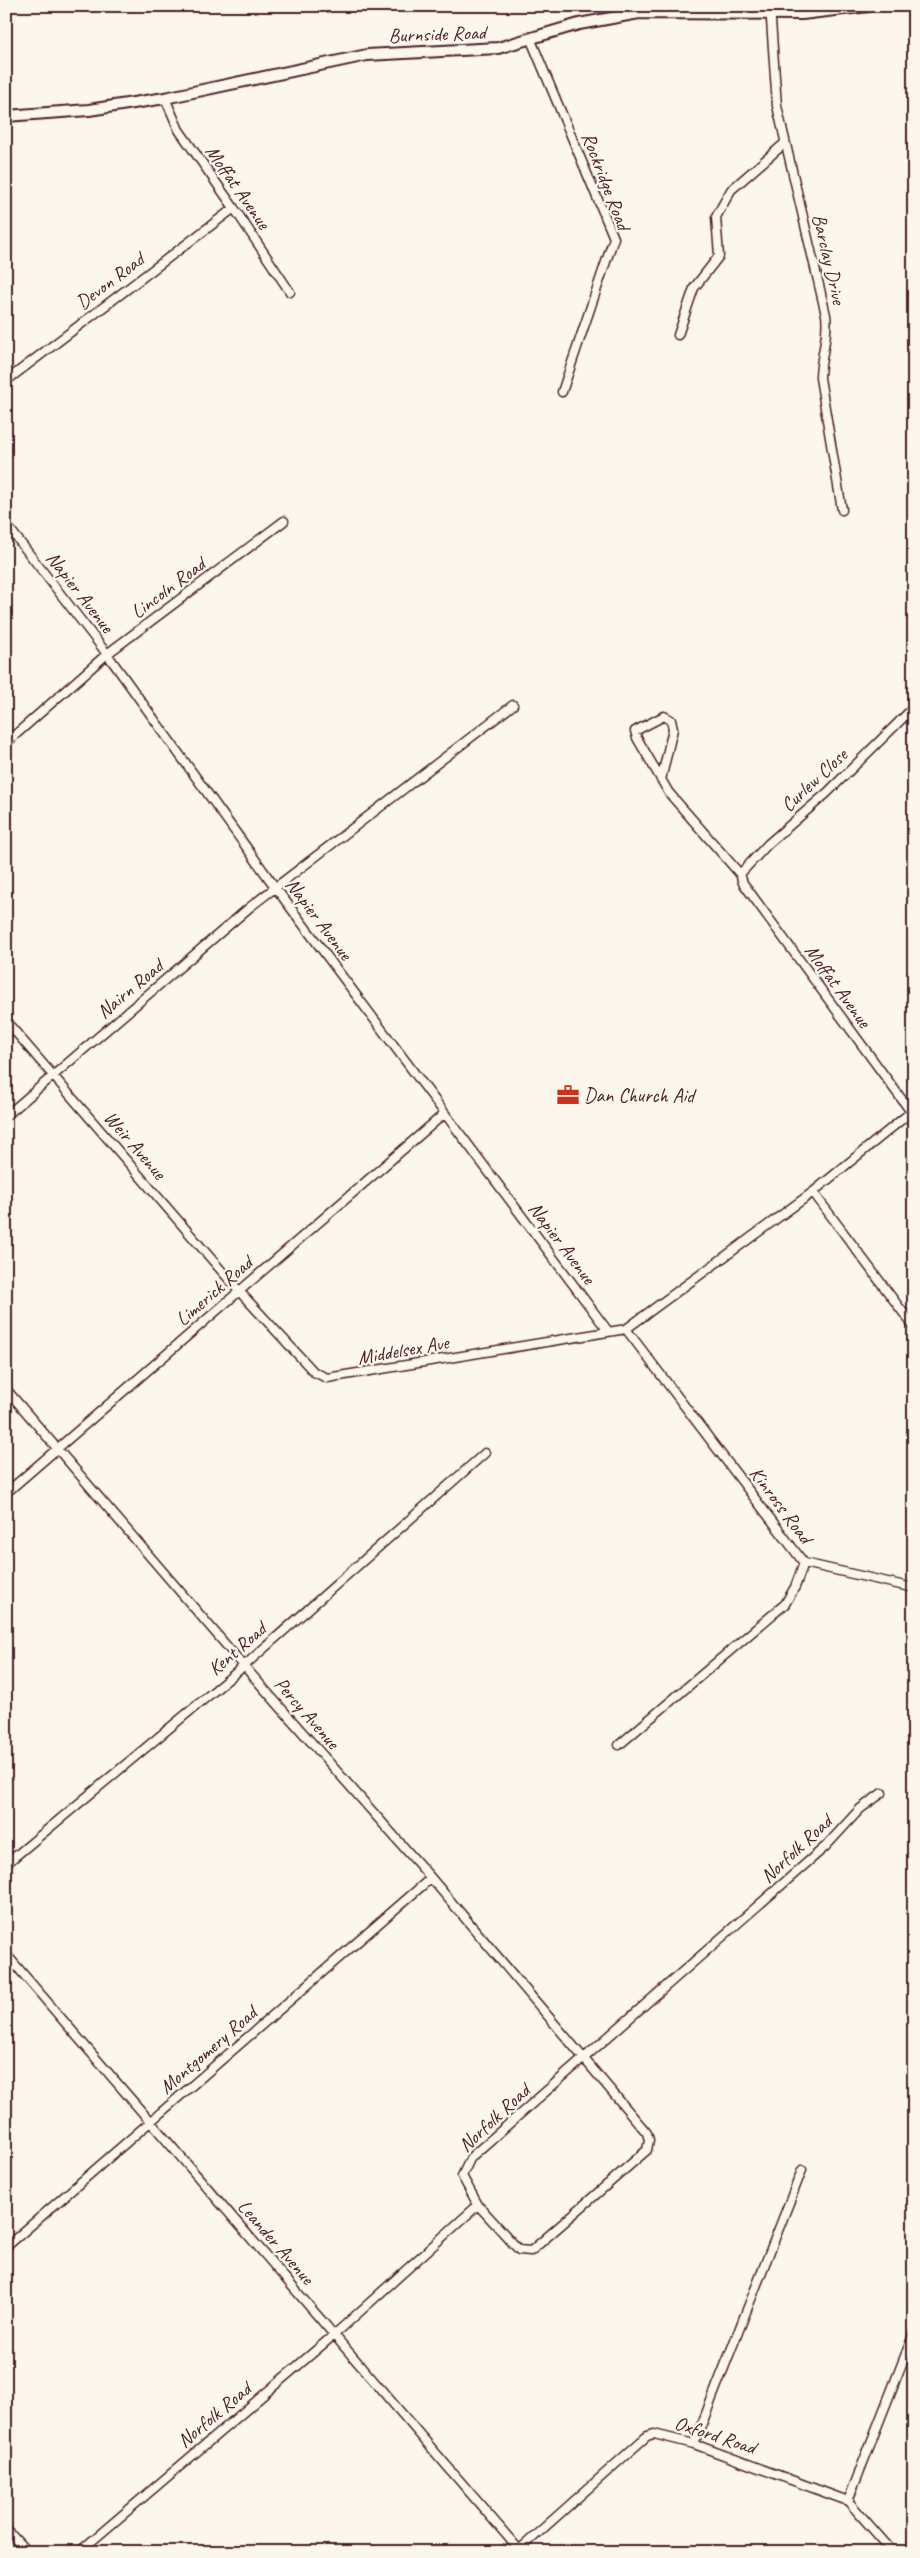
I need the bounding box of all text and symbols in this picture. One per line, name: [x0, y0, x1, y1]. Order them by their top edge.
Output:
street label: Burnside Road: [388, 20, 489, 48]
street label: Rockridge Road: [576, 129, 637, 236]
street label: Moffat Avenue: [200, 140, 277, 235]
street label: Barclay Drive: [806, 211, 852, 308]
street label: Devon Road: [71, 245, 152, 315]
street label: Napier Avenue: [40, 546, 121, 639]
street label: Lincoln Road: [126, 550, 213, 624]
street label: Curlew Close: [775, 742, 854, 817]
street label: Napier Avenue: [280, 873, 359, 966]
street label: Moffat Avenue: [799, 939, 878, 1034]
street label: Nairn Road: [92, 952, 171, 1024]
office icon: Dan Church Aid: [555, 1082, 581, 1108]
place label: Dan Church Aid: [584, 1083, 697, 1108]
street label: Weir Avenue: [98, 1105, 173, 1186]
street label: Napier Avenue: [523, 1197, 602, 1290]
street label: Limerick Road: [170, 1249, 260, 1331]
street label: Middelsex Ave: [355, 1329, 452, 1370]
street label: Kinross Road: [744, 1462, 820, 1551]
street label: Kent Road: [203, 1615, 274, 1681]
street label: Percy Avenue: [269, 1672, 346, 1755]
street label: Norfolk Road: [755, 1807, 839, 1888]
street label: Montgomery Road: [154, 1999, 264, 2099]
street label: Norfolk Road: [453, 2076, 537, 2157]
street label: Leander Avenue: [232, 2194, 321, 2291]
street label: Norfolk Road: [172, 2375, 258, 2453]
street label: Oxford Road: [671, 2410, 762, 2461]

